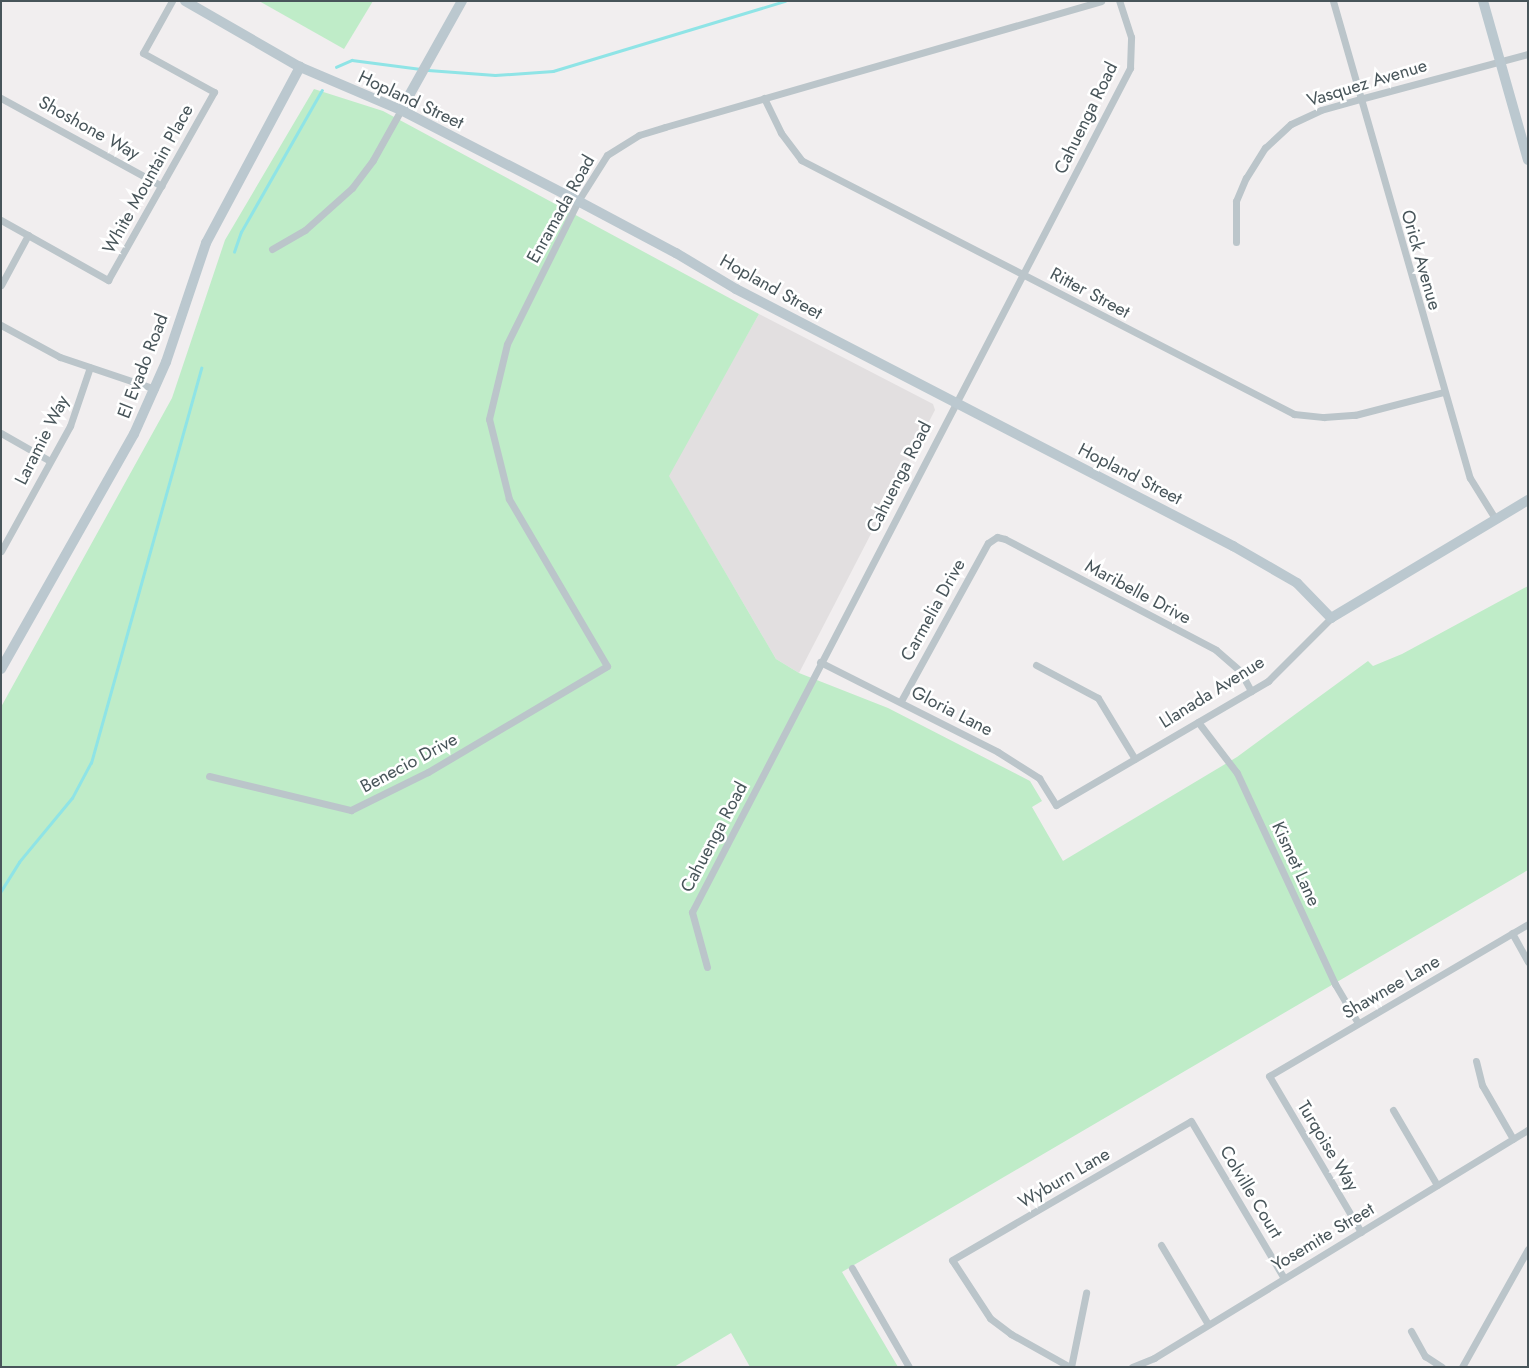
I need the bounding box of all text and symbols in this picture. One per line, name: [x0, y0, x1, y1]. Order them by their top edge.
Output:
street label: Vasquez Avenue: [1304, 54, 1430, 112]
street label: Cahuenga Road: [1050, 59, 1122, 177]
street label: Hopland Street: [355, 66, 467, 134]
street label: Shoshone Way: [35, 91, 143, 165]
street label: White Mountain Place: [98, 101, 198, 257]
street label: Enramada Road: [522, 151, 600, 267]
street label: Orick Avenue: [1396, 207, 1446, 313]
street label: Hopland Street: [716, 250, 826, 324]
street label: Ritter Street: [1046, 263, 1134, 323]
street label: El Evado Road: [113, 311, 173, 421]
street label: Laramie Way: [10, 392, 74, 488]
street label: Cahuenga Road: [862, 418, 936, 536]
street label: Hopland Street: [1074, 439, 1186, 509]
street label: Carmelia Drive: [896, 555, 970, 665]
street label: Maribelle Drive: [1081, 555, 1195, 629]
street label: Llanada Avenue: [1156, 651, 1268, 733]
street label: Gloria Lane: [908, 681, 996, 741]
street label: Benecio Drive: [357, 728, 461, 798]
street label: Cahuenga Road: [676, 778, 752, 896]
street label: Kismet Lane: [1267, 818, 1325, 910]
street label: Shawnee Lane: [1338, 950, 1444, 1024]
street label: Turqoise Way: [1293, 1097, 1363, 1195]
street label: Colville Court: [1215, 1142, 1287, 1242]
street label: Wyburn Lane: [1014, 1143, 1114, 1213]
street label: Yosemite Street: [1268, 1198, 1378, 1276]

